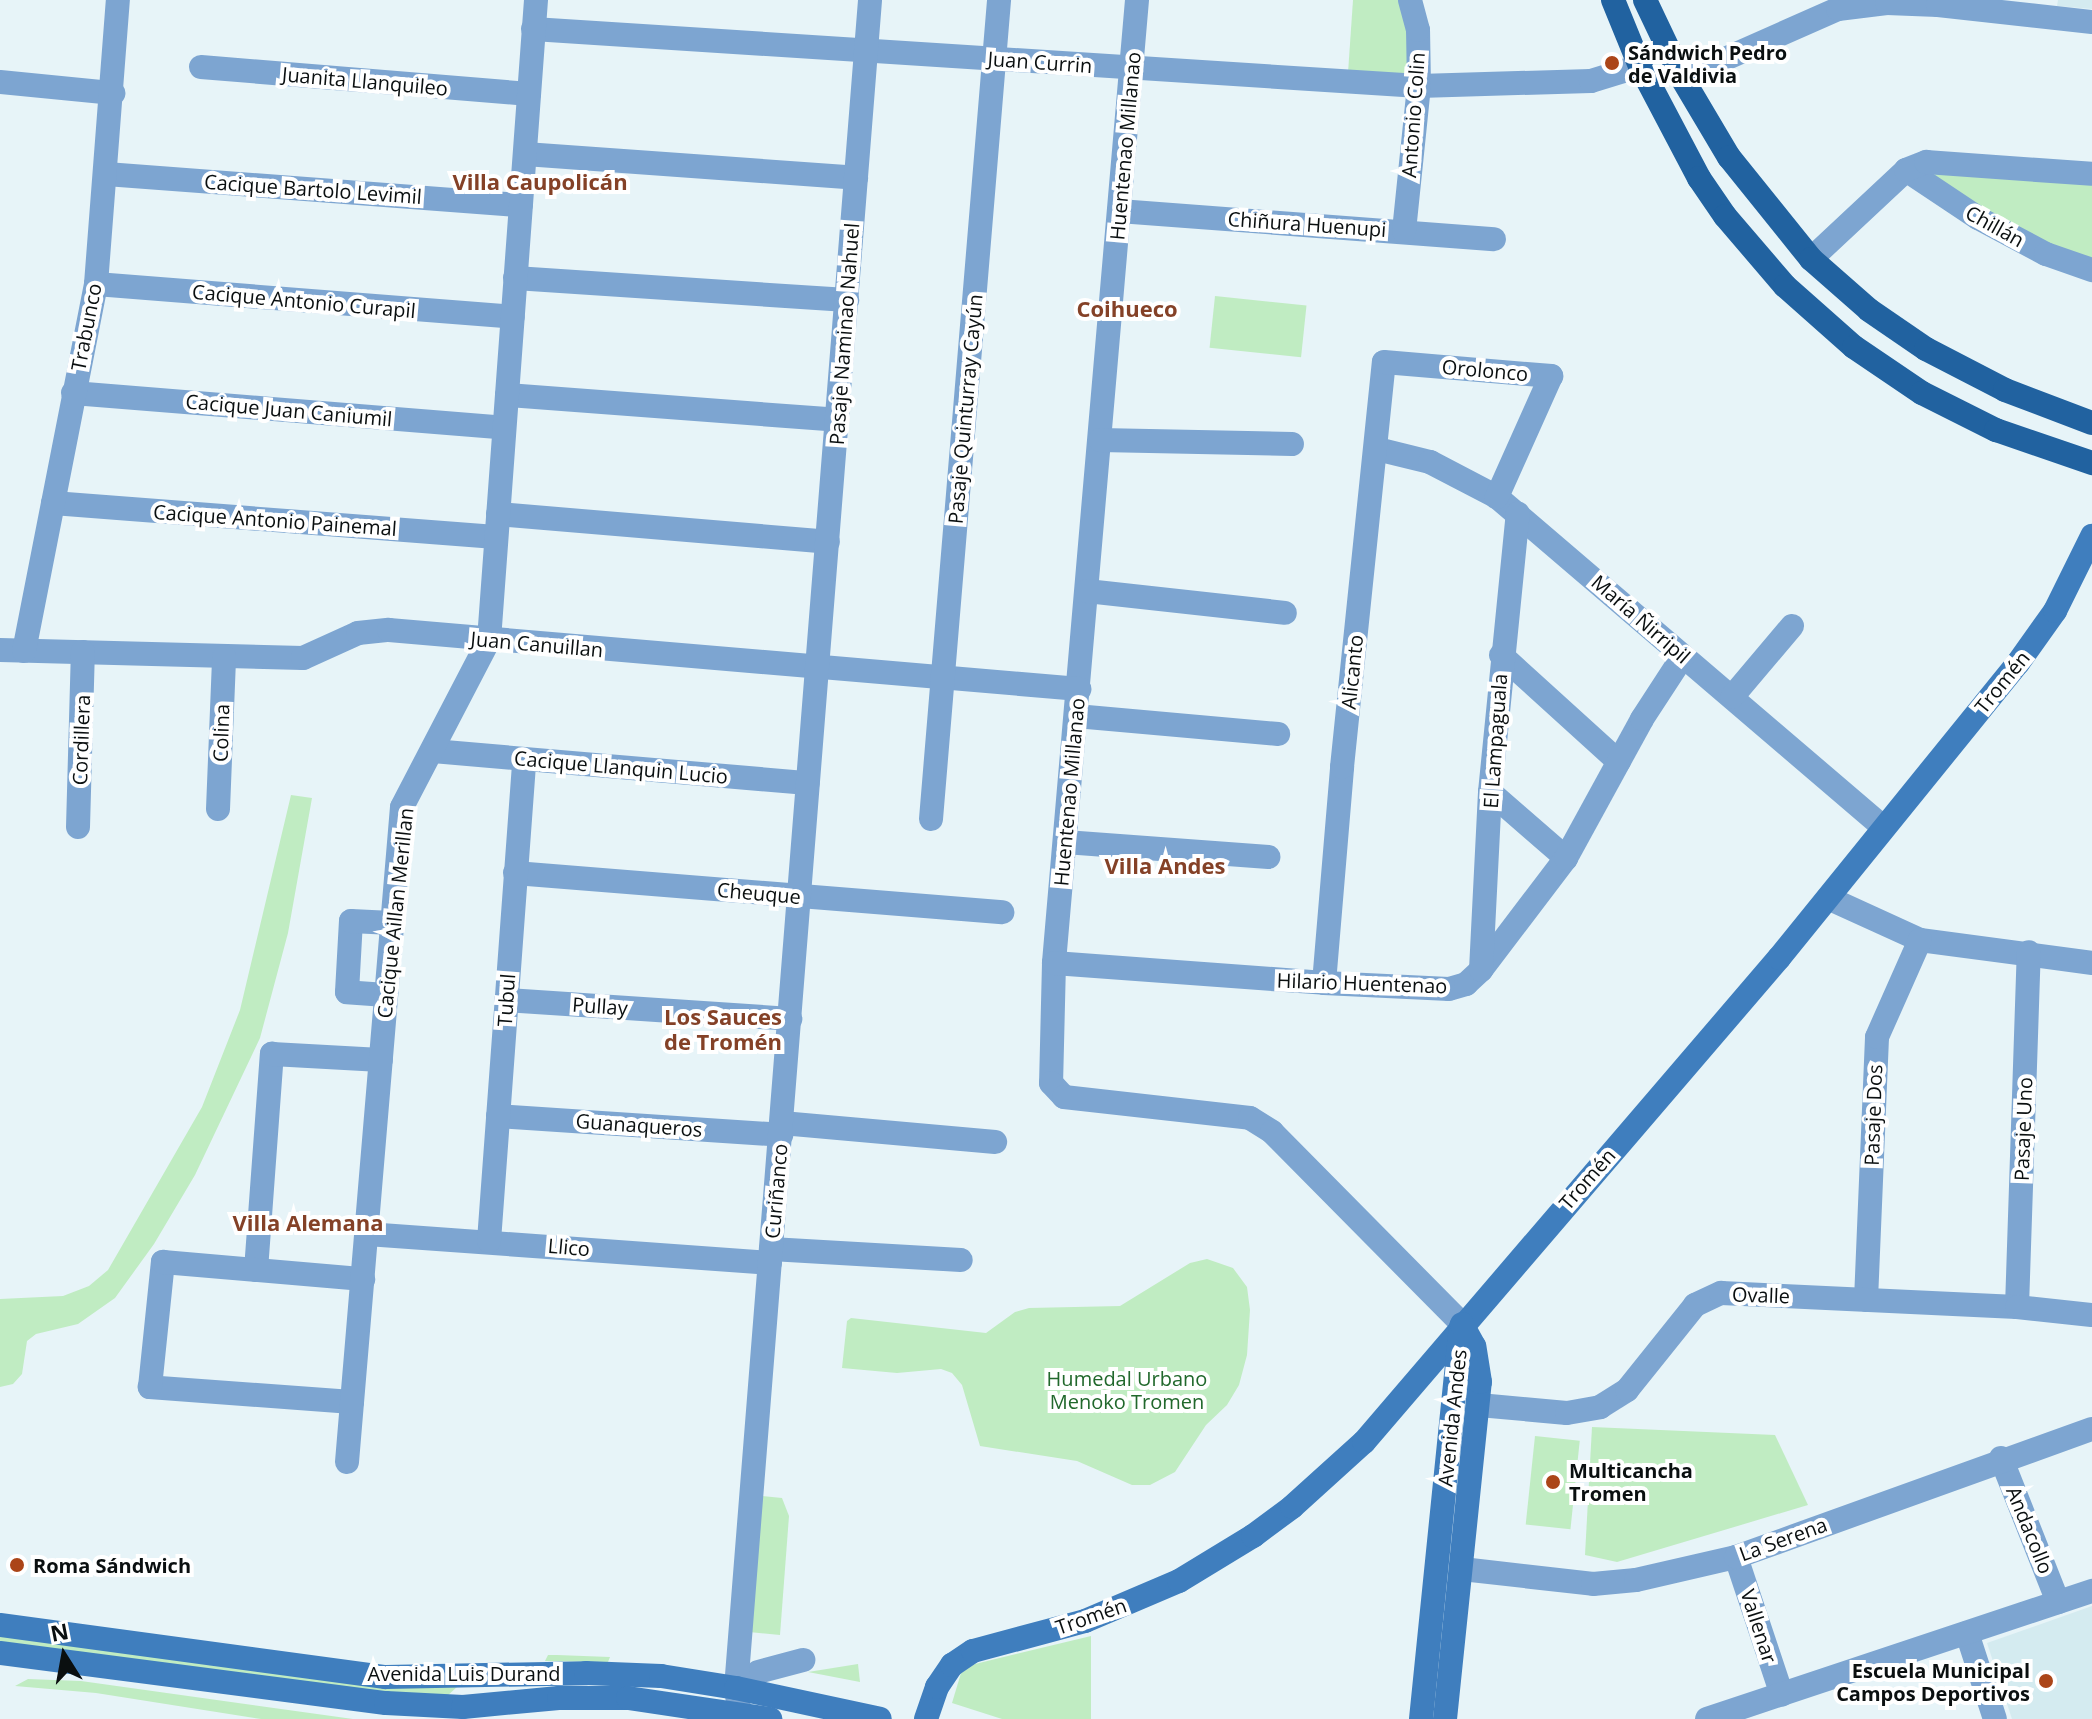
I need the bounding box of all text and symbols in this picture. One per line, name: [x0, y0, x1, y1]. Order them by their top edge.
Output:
place label: Sándwich Pedro de Valdivia: [1628, 40, 1787, 87]
street label: Juan Currin: [987, 46, 1093, 78]
street label: Huentenao Millanao: [1105, 51, 1145, 241]
street label: Antonio Colin: [1397, 52, 1429, 178]
marker: Sándwich Pedro de Valdivia: [1603, 54, 1621, 72]
street label: Juanita Llanquileo: [281, 62, 449, 100]
street label: Cacique Bartolo Levimil: [203, 169, 423, 209]
district label: Villa Caupolicán: [452, 169, 628, 195]
street label: Chillán: [1961, 200, 2029, 252]
street label: Chiñura Huenupi: [1227, 206, 1387, 242]
street label: Pasaje Naminao Nahuel: [824, 222, 864, 446]
street label: Cacique Antonio Curapil: [191, 279, 417, 323]
street label: Trabunco: [66, 281, 106, 373]
street label: Pasaje Quinturray Cayún: [943, 293, 987, 525]
district label: Coihueco: [1076, 296, 1178, 322]
street label: Orolonco: [1441, 354, 1529, 386]
street label: Cacique Juan Caniumil: [185, 389, 393, 431]
street label: Cacique Antonio Painemal: [152, 500, 398, 540]
street label: María Ñirripil: [1587, 570, 1695, 668]
street label: Juan Canuillan: [470, 626, 604, 662]
street label: Alicanto: [1336, 634, 1368, 710]
street label: Tromén: [1970, 646, 2034, 718]
street label: El Lampaguala: [1478, 673, 1512, 809]
street label: Cordillera: [67, 694, 95, 786]
street label: Huentenao Millanao: [1049, 697, 1089, 887]
street label: Colina: [208, 704, 234, 762]
street label: Cacique Llanquin Lucio: [513, 746, 729, 788]
street label: Cacique Aillan Merillan: [372, 807, 418, 1019]
district label: Villa Andes: [1105, 853, 1225, 879]
street label: Cheuque: [716, 877, 802, 909]
street label: Hilario Huentenao: [1276, 968, 1448, 998]
street label: Tubul: [492, 973, 520, 1027]
street label: Pullay: [571, 992, 629, 1020]
district label: Los Sauces de Tromén: [664, 1003, 782, 1054]
street label: Pasaje Dos: [1859, 1064, 1887, 1166]
street label: Pasaje Uno: [2009, 1077, 2037, 1181]
street label: Guanaqueros: [575, 1109, 703, 1141]
street label: Curiñanco: [760, 1142, 792, 1240]
street label: Tromén: [1554, 1143, 1620, 1215]
district label: Villa Alemana: [233, 1210, 383, 1236]
street label: Llico: [547, 1233, 591, 1261]
street label: Ovalle: [1732, 1282, 1790, 1308]
street label: Avenida Andes: [1433, 1348, 1471, 1488]
park label: Humedal Urbano Menoko Tromen: [1047, 1367, 1207, 1414]
place label: Multicancha Tromen: [1569, 1458, 1693, 1505]
marker: Multicancha Tromen: [1544, 1473, 1562, 1491]
street label: Andacollo: [2002, 1483, 2058, 1577]
street label: La Serena: [1736, 1512, 1830, 1566]
place label: Roma Sándwich: [33, 1553, 191, 1577]
marker: Roma Sándwich: [8, 1556, 26, 1574]
street label: Vallenar: [1736, 1586, 1782, 1666]
street label: Tromén: [1052, 1593, 1130, 1639]
north arrow: [24, 1615, 104, 1695]
text: N: [48, 1615, 71, 1648]
place label: Escuela Municipal Campos Deportivos: [1836, 1658, 2030, 1705]
street label: Avenida Luis Durand: [368, 1661, 560, 1685]
marker: Escuela Municipal Campos Deportivos: [2037, 1672, 2055, 1690]

